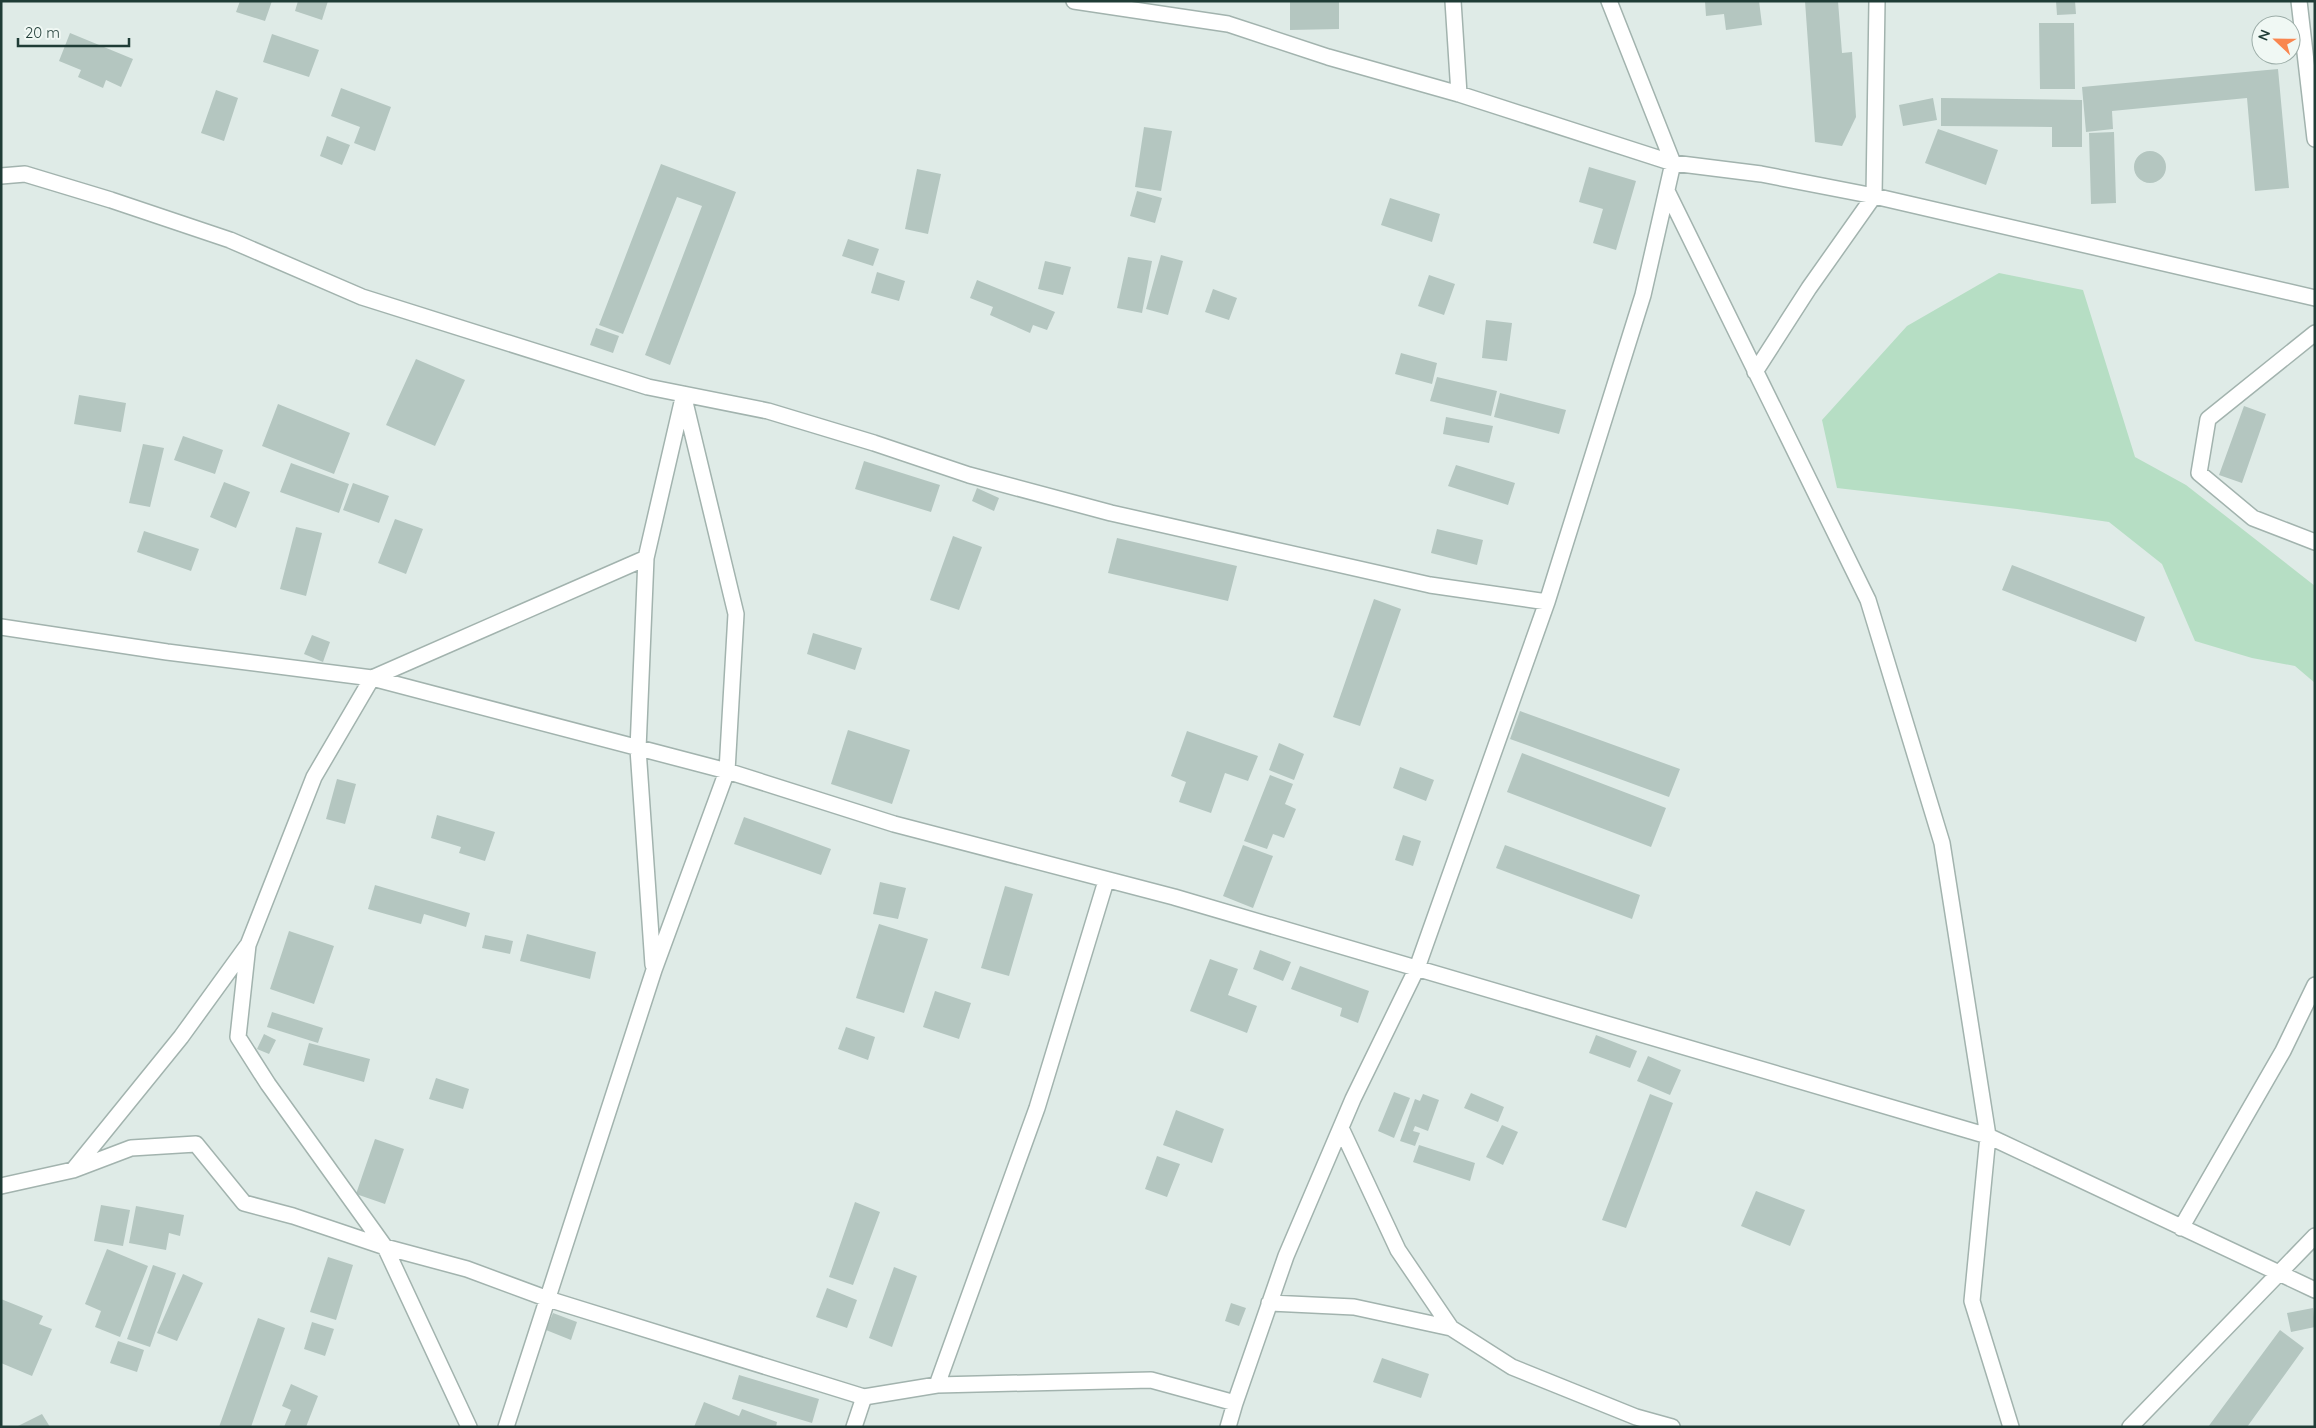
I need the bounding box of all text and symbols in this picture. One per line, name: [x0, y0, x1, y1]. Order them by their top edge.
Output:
scale bar: [18, 15, 129, 47]
north arrow: [2251, 15, 2301, 65]
text: 20 m: [25, 23, 60, 42]
text: N: [2254, 27, 2274, 43]

